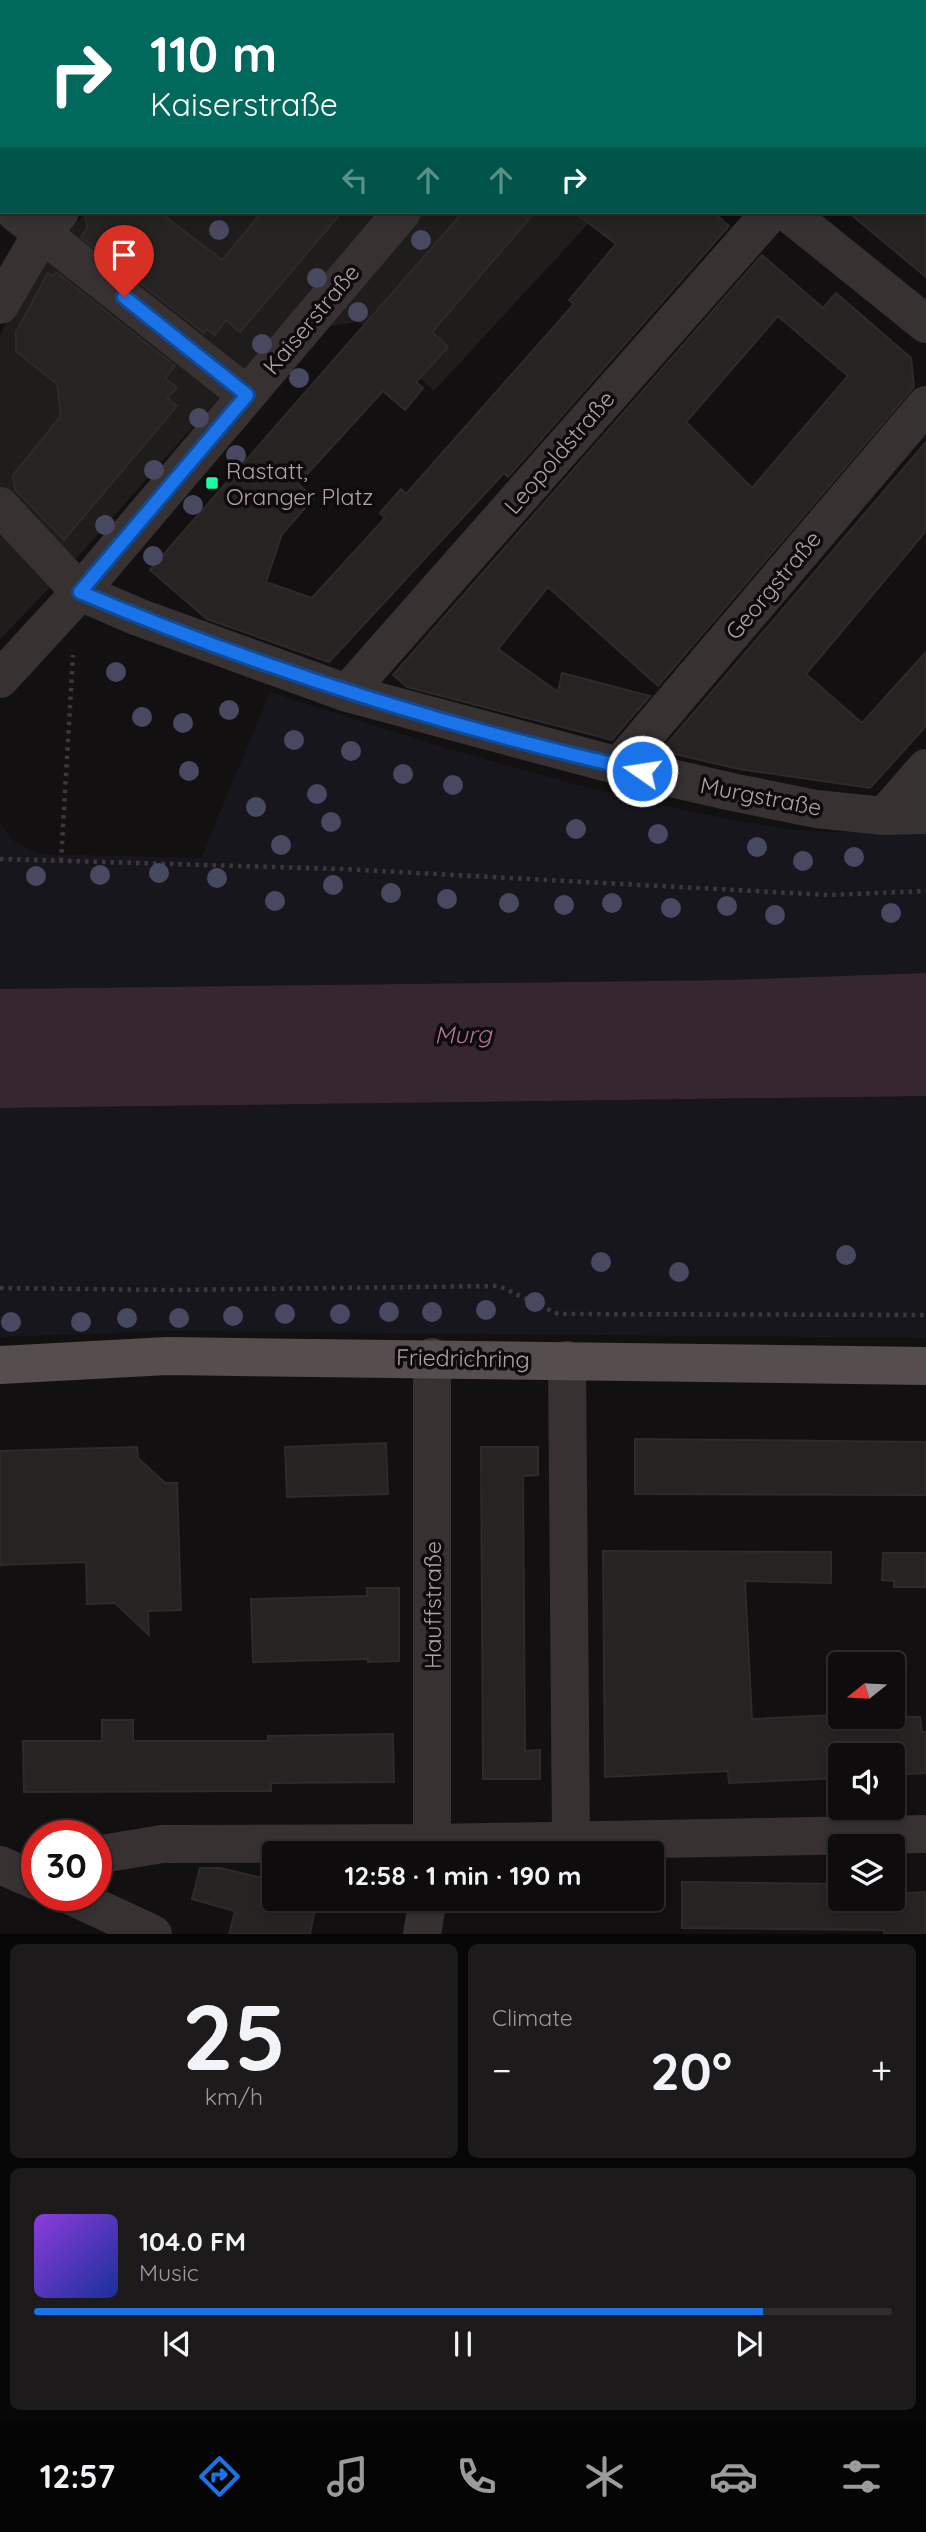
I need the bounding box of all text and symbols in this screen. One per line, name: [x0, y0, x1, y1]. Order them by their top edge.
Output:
text: 110 m: [150, 23, 277, 84]
icon: right: [35, 28, 126, 119]
text: Kaiserstraße: [150, 84, 338, 124]
icon: left: [336, 161, 374, 199]
icon: ahead: [409, 161, 447, 199]
icon: ahead: [482, 161, 520, 199]
icon: right: [555, 161, 593, 199]
pin: [94, 225, 154, 297]
icon: arrive: [105, 236, 143, 274]
street label: Kaiserstraße: [256, 258, 366, 380]
street label: Leopoldstraße: [498, 384, 620, 520]
place label: Rastatt, Oranger Platz: [226, 456, 373, 511]
marker: Rastatt, Oranger Platz: [204, 475, 220, 491]
street label: Georgstraße: [719, 525, 827, 645]
position arrow: [605, 734, 679, 808]
street label: Murgstraße: [698, 770, 824, 822]
water label: Murg: [434, 1018, 494, 1049]
street label: Friedrichring: [396, 1342, 530, 1374]
street label: Hauffstraße: [418, 1541, 447, 1669]
north arrow: [828, 1652, 905, 1729]
map controls: [828, 1652, 905, 1911]
button: sound: [828, 1743, 905, 1820]
speed limit sign: 30: [21, 1820, 112, 1911]
button: layers: [828, 1834, 905, 1911]
text: 12:58 · 1 min · 190 m: [345, 1859, 582, 1892]
text: 25: [182, 1979, 286, 2093]
text: Climate: [492, 2003, 573, 2032]
text: 20°: [650, 2038, 732, 2103]
text: −: [492, 2046, 512, 2094]
text: +: [871, 2046, 892, 2094]
text: km/h: [205, 2082, 263, 2111]
text: 104.0 FM: [139, 2225, 246, 2258]
text: Music: [139, 2258, 199, 2287]
icon: previous: [158, 2325, 196, 2363]
icon: pause: [444, 2325, 482, 2363]
icon: next: [730, 2325, 768, 2363]
icon: directions: [195, 2452, 244, 2501]
icon: music: [323, 2452, 372, 2501]
icon: phone: [452, 2452, 501, 2501]
icon: climate: [580, 2452, 629, 2501]
icon: car: [709, 2452, 758, 2501]
icon: filters: [837, 2452, 886, 2501]
text: 12:57: [40, 2456, 115, 2496]

